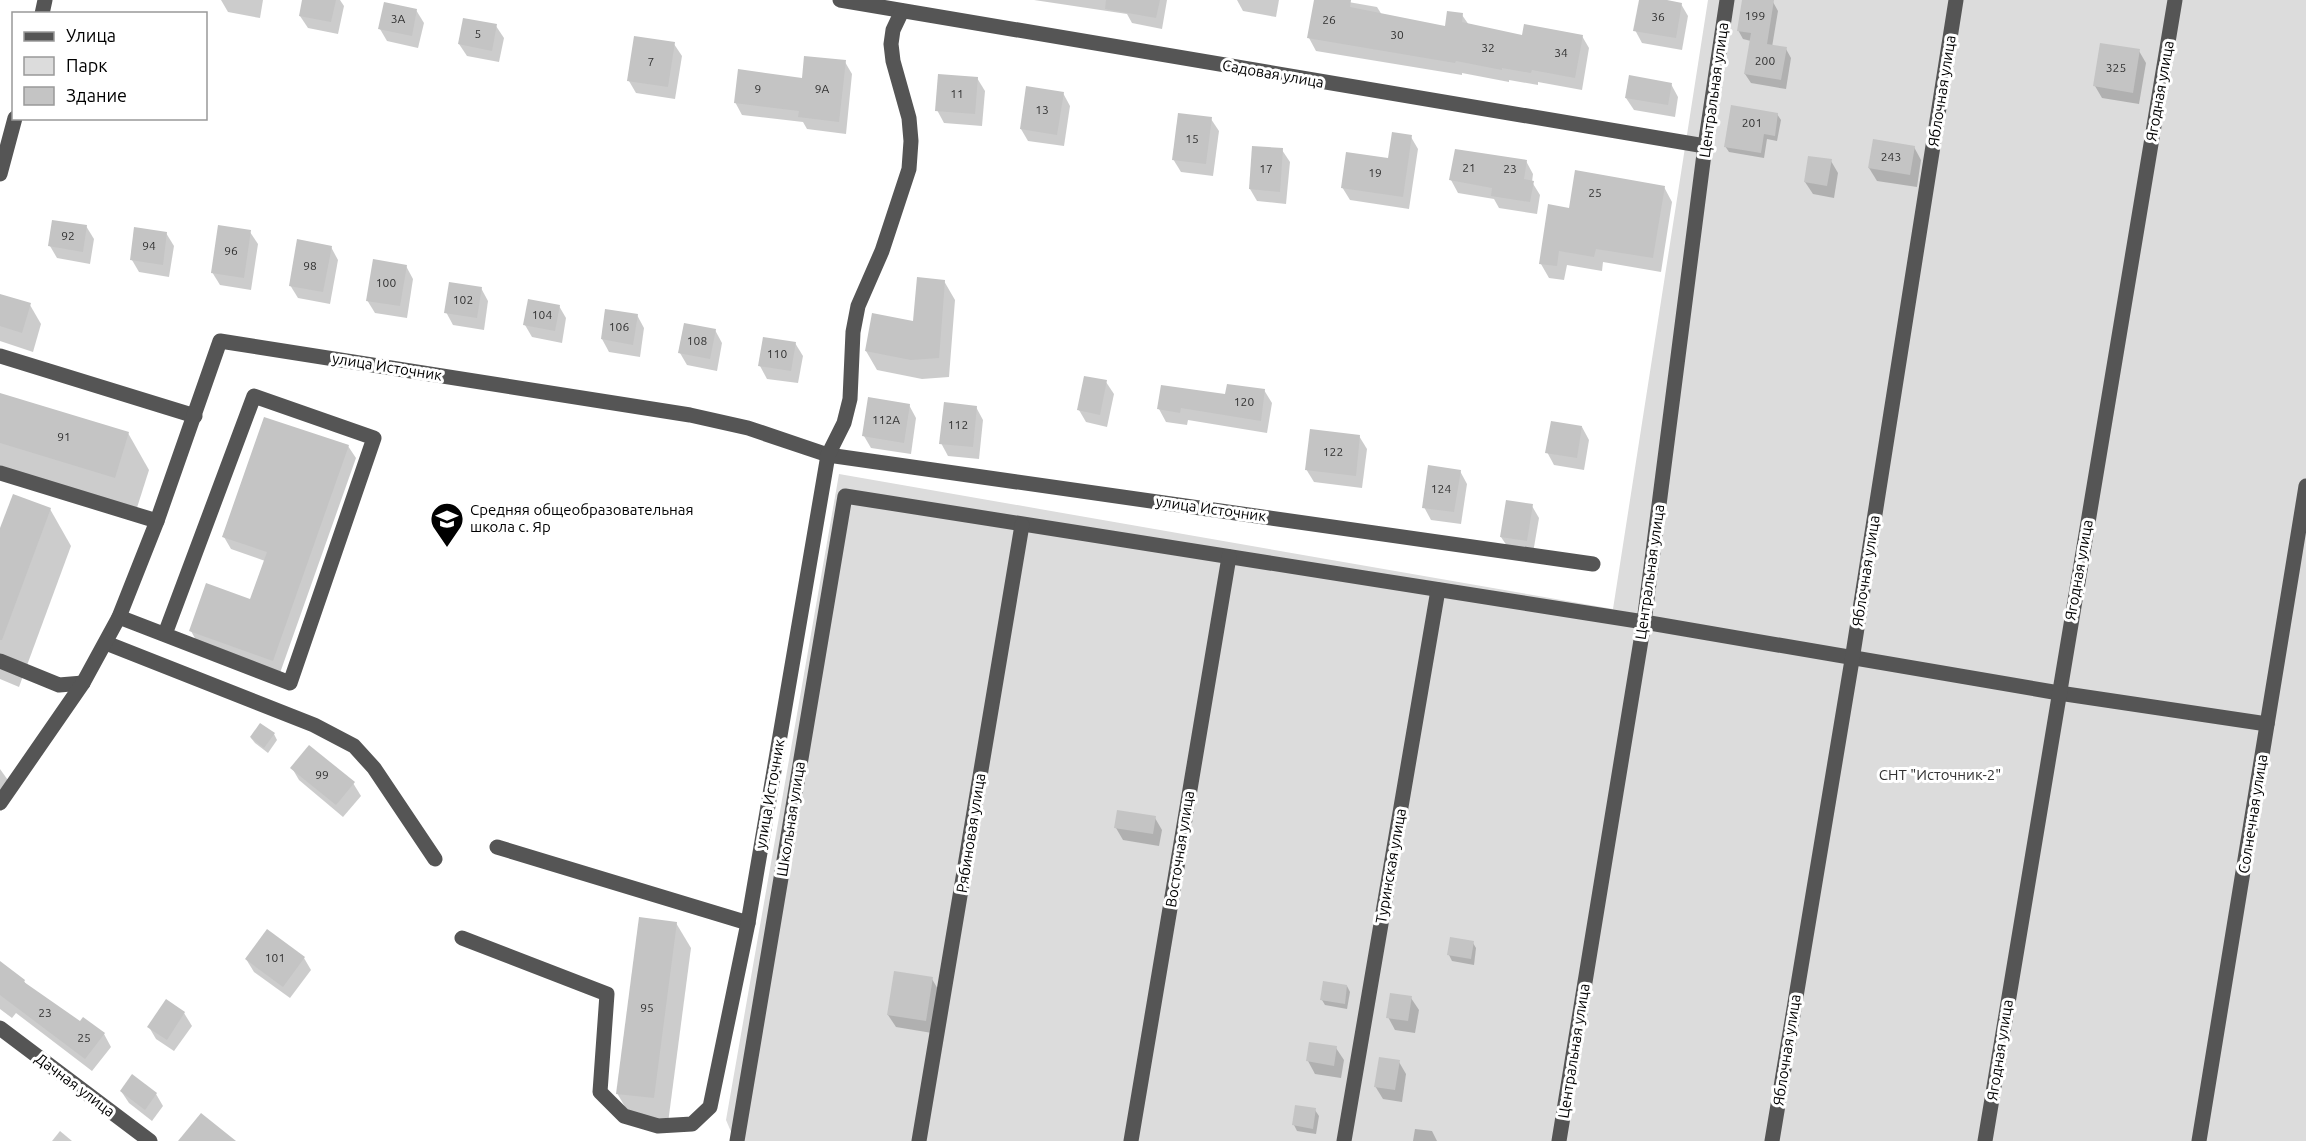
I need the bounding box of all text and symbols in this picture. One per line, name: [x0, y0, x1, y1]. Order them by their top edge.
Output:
house number: 199: [1745, 9, 1765, 22]
house number: 36: [1651, 10, 1665, 23]
legend: [12, 12, 207, 120]
house number: 3А: [391, 12, 405, 25]
house number: 26: [1322, 13, 1336, 26]
street label: Центральная улица: [1696, 21, 1731, 159]
text: Улица: [66, 25, 116, 45]
house number: 5: [475, 27, 481, 40]
house number: 30: [1390, 28, 1404, 41]
street label: Яблочная улица: [1924, 34, 1959, 148]
street label: Ягодная улица: [2142, 39, 2177, 143]
house number: 32: [1481, 41, 1495, 54]
house number: 34: [1554, 46, 1568, 59]
house number: 200: [1755, 54, 1775, 67]
text: Парк: [66, 55, 107, 75]
house number: 7: [648, 55, 654, 68]
street label: Садовая улица: [1221, 56, 1325, 91]
house number: 325: [2106, 61, 2126, 74]
house number: 9: [755, 82, 761, 95]
house number: 9А: [815, 82, 829, 95]
text: Здание: [66, 85, 127, 105]
house number: 11: [950, 87, 964, 100]
house number: 13: [1035, 103, 1049, 116]
house number: 201: [1742, 116, 1762, 129]
house number: 15: [1185, 132, 1199, 145]
house number: 243: [1881, 150, 1901, 163]
house number: 21: [1462, 161, 1476, 174]
house number: 17: [1259, 162, 1273, 175]
house number: 23: [1503, 162, 1517, 175]
house number: 19: [1368, 166, 1382, 179]
house number: 25: [1588, 186, 1602, 199]
house number: 92: [61, 229, 75, 242]
house number: 94: [142, 239, 156, 252]
house number: 96: [224, 244, 238, 257]
house number: 98: [303, 259, 317, 272]
house number: 100: [376, 276, 396, 289]
house number: 102: [453, 293, 473, 306]
house number: 104: [532, 308, 552, 321]
house number: 106: [609, 320, 629, 333]
house number: 108: [687, 334, 707, 347]
house number: 110: [767, 347, 787, 360]
street label: улица Источник: [331, 349, 444, 384]
house number: 120: [1234, 395, 1254, 408]
house number: 112А: [872, 413, 900, 426]
house number: 112: [948, 418, 968, 431]
house number: 91: [57, 430, 71, 443]
house number: 122: [1323, 445, 1343, 458]
house number: 124: [1431, 482, 1451, 495]
street label: улица Источник: [1155, 492, 1267, 525]
school or university icon: Средняя общеобразовательная школа с. Яр: [429, 501, 465, 548]
place label: Средняя общеобразовательная школа с. Яр: [470, 501, 694, 535]
street label: Центральная улица: [1632, 503, 1667, 641]
street label: Яблочная улица: [1848, 514, 1883, 628]
street label: Ягодная улица: [2061, 518, 2096, 622]
street label: улица Источник: [751, 737, 788, 850]
street label: Солнечная улица: [2235, 753, 2270, 875]
street label: Школьная улица: [773, 760, 808, 878]
park label: СНТ "Источник-2": [1879, 766, 2001, 783]
house number: 99: [315, 768, 329, 781]
street label: Рябиновая улица: [953, 772, 988, 894]
street label: Восточная улица: [1162, 789, 1197, 908]
street label: Туринская улица: [1372, 807, 1409, 925]
house number: 101: [265, 951, 285, 964]
street label: Центральная улица: [1554, 982, 1593, 1120]
street label: Яблочная улица: [1769, 993, 1804, 1107]
street label: Ягодная улица: [1983, 998, 2016, 1102]
house number: 95: [640, 1001, 654, 1014]
house number: 23: [38, 1006, 52, 1019]
house number: 25: [77, 1031, 91, 1044]
street label: Дачная улица: [32, 1049, 118, 1120]

